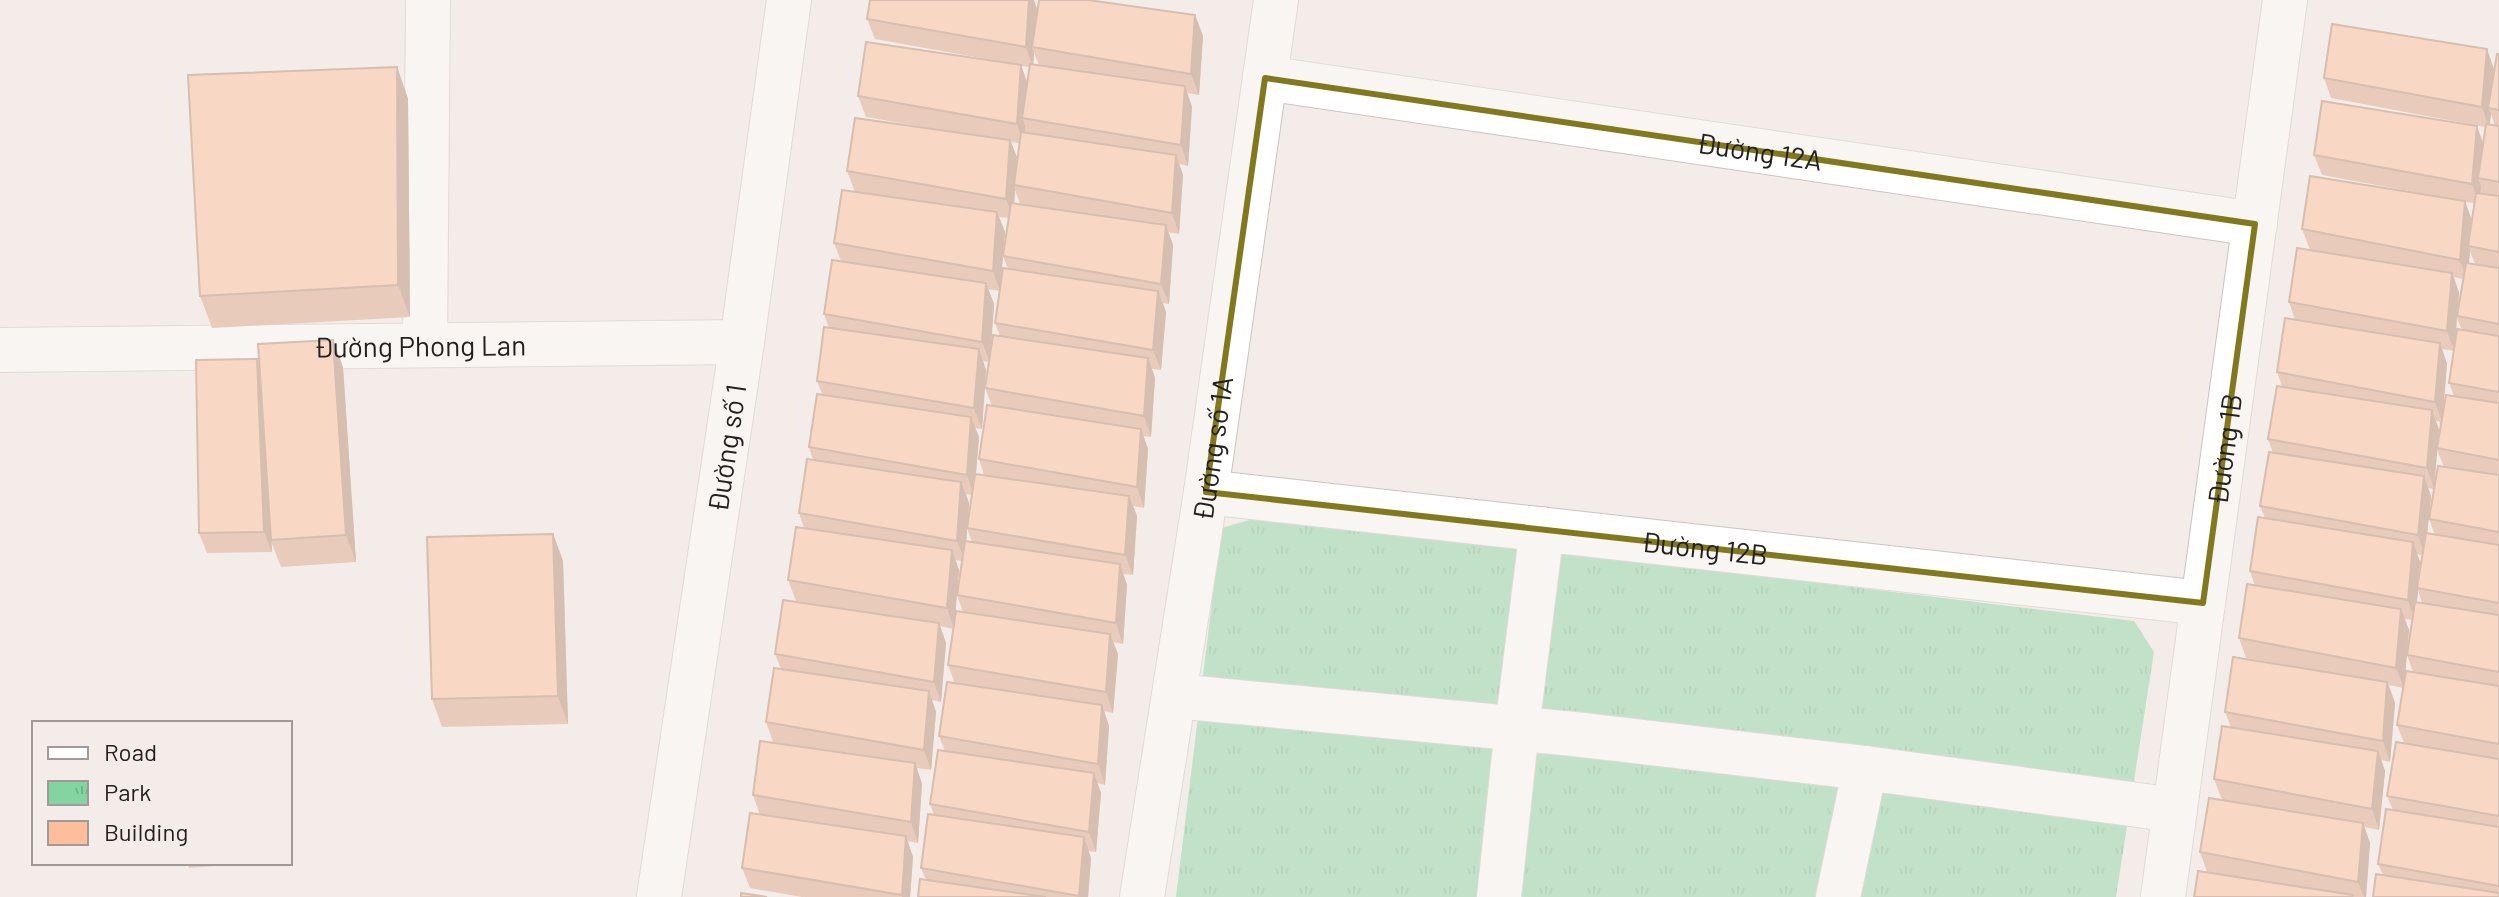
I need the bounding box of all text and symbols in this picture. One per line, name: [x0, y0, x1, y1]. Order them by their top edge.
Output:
street label: Đường 12A: [1695, 125, 1825, 177]
street label: Đường Phong Lan: [314, 327, 526, 364]
street label: Đường số 1A: [1185, 374, 1239, 523]
street label: Đường số 1: [700, 382, 752, 514]
street label: Đường 1B: [2200, 391, 2248, 507]
street label: Đường 12B: [1640, 524, 1770, 571]
legend: [32, 721, 292, 865]
text: Road: [104, 737, 157, 766]
text: Park: [104, 777, 151, 806]
text: Building: [104, 817, 188, 846]

